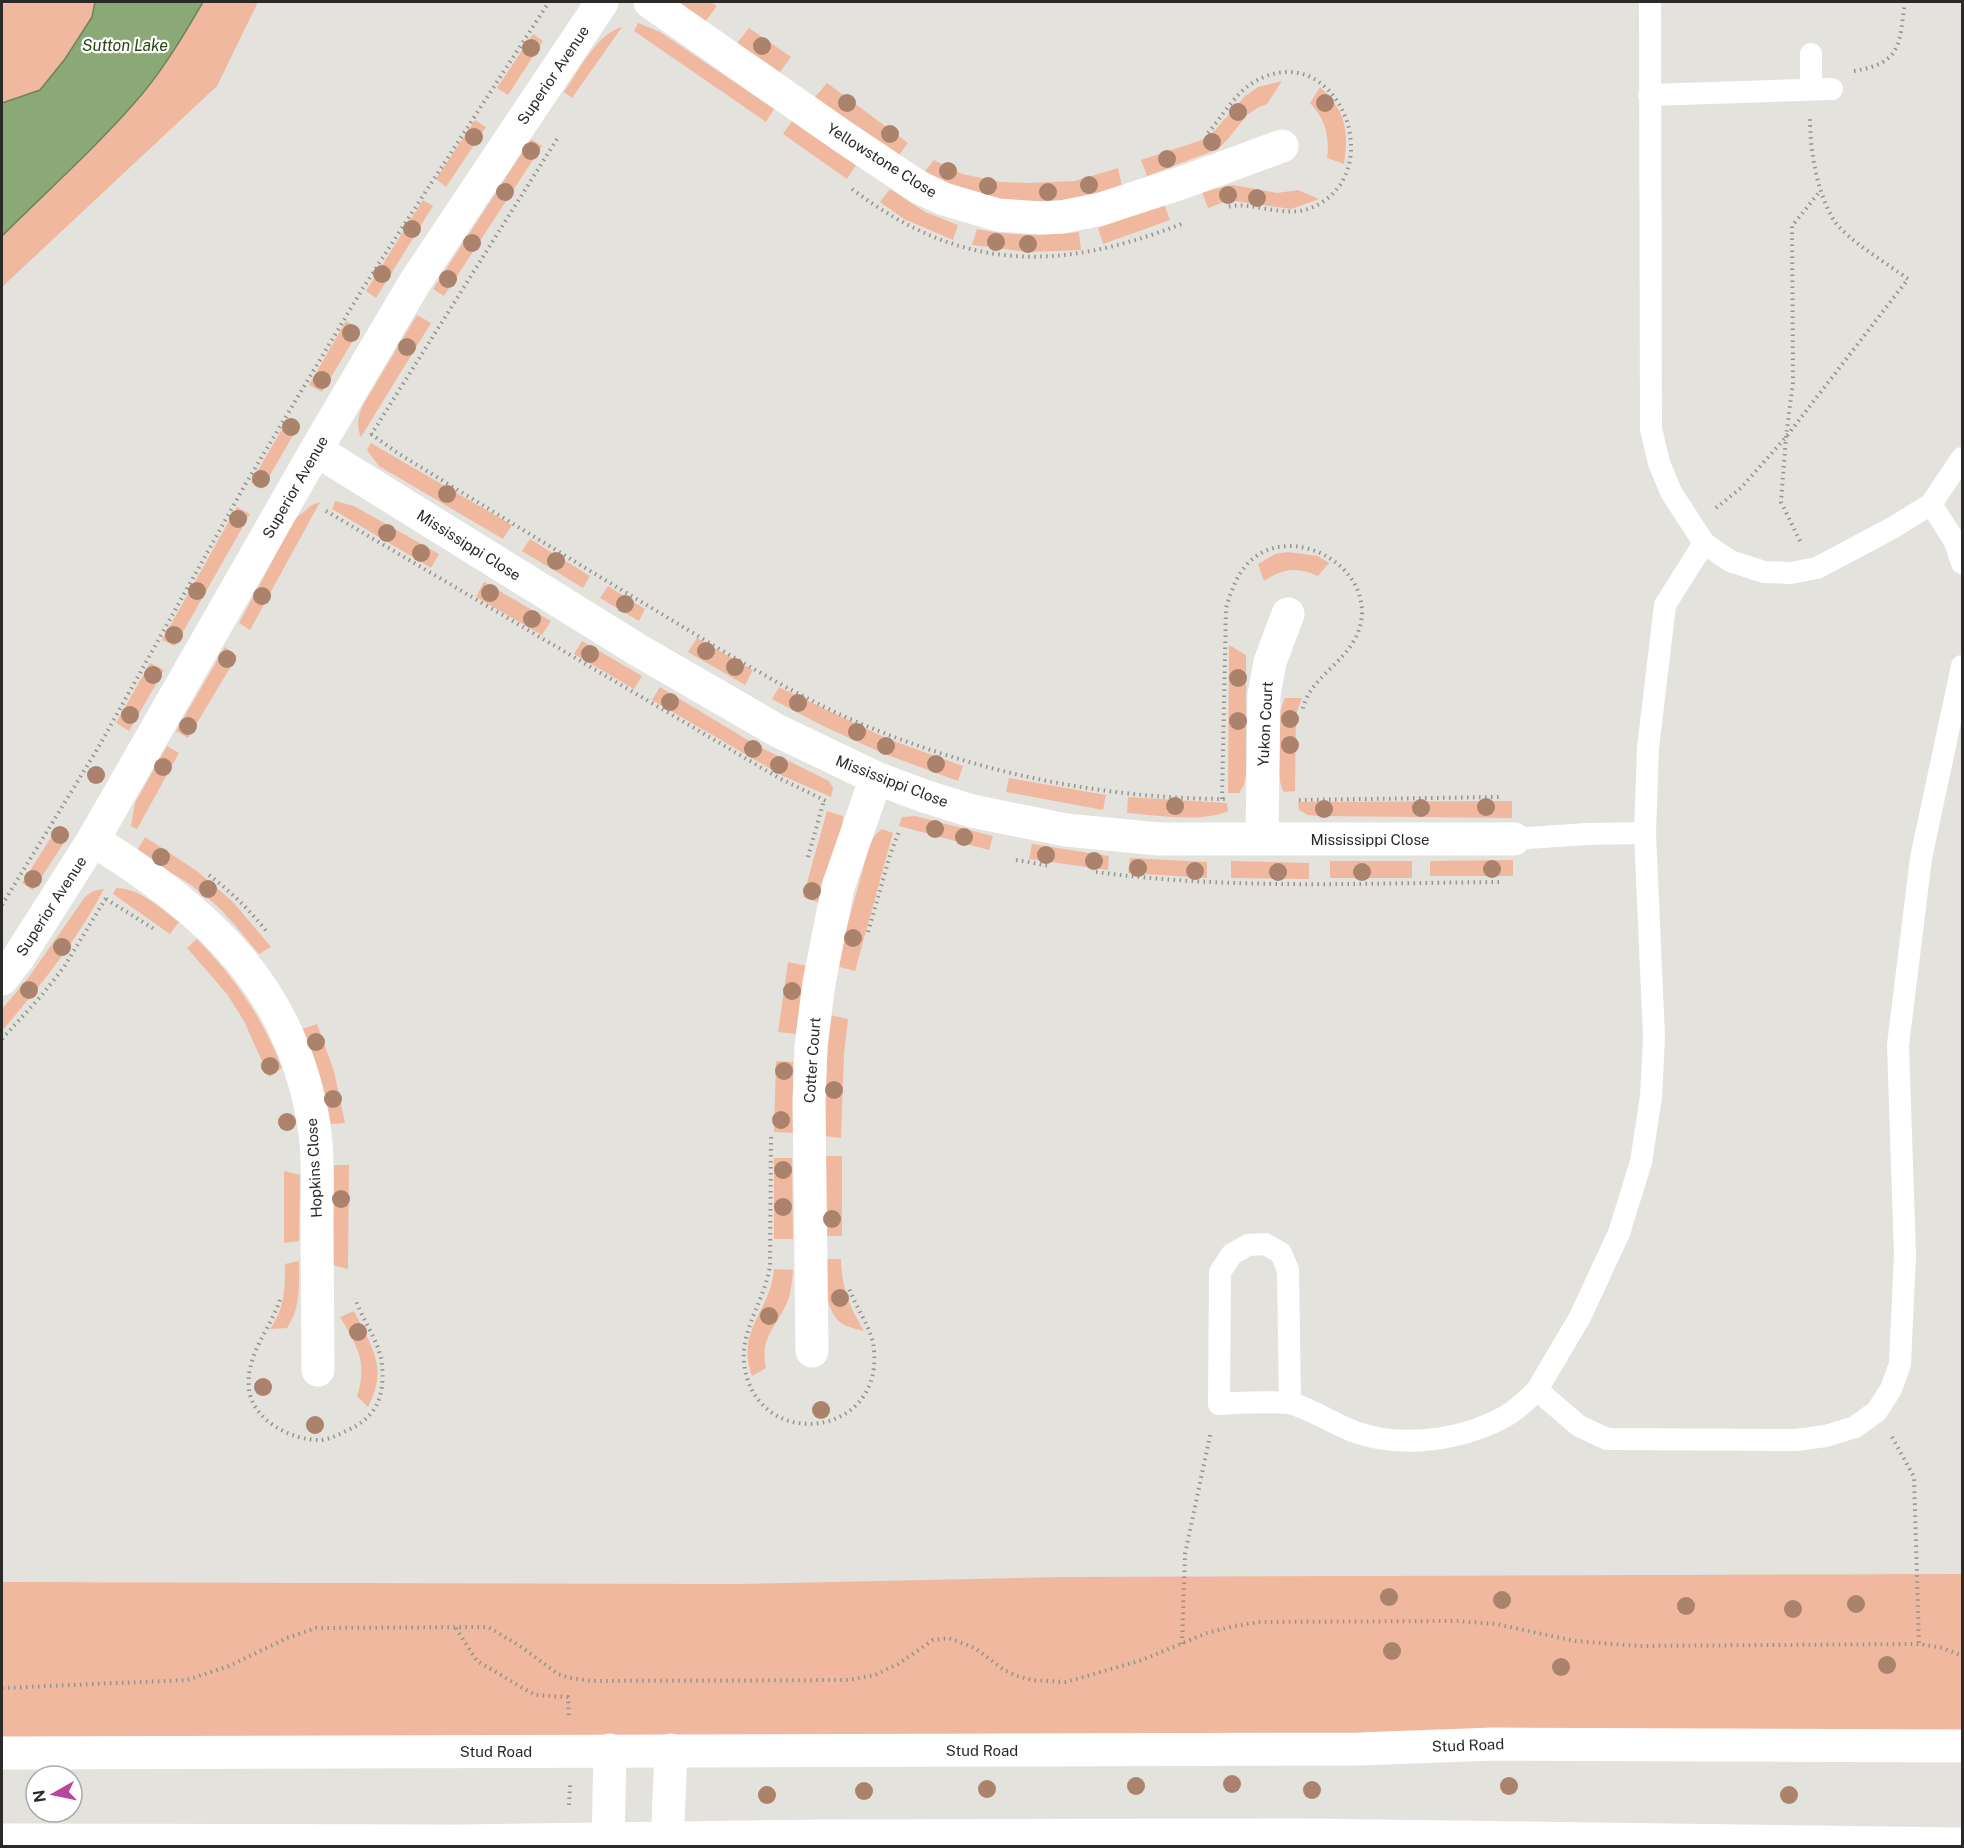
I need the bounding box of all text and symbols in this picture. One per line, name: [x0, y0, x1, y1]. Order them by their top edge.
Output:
street label: Superior Avenue: [514, 22, 592, 128]
water label: Sutton Lake: [82, 36, 168, 55]
street label: Yellowstone Close: [824, 119, 940, 201]
street label: Superior Avenue: [259, 433, 331, 541]
street label: Mississippi Close: [414, 506, 524, 584]
street label: Yukon Court: [1254, 681, 1276, 767]
street label: Mississippi Close: [833, 752, 951, 810]
street label: Mississippi Close: [1310, 831, 1430, 848]
street label: Superior Avenue: [12, 853, 90, 959]
street label: Cotter Court: [801, 1016, 823, 1104]
street label: Hopkins Close: [303, 1118, 325, 1218]
street label: Stud Road: [1432, 1735, 1504, 1755]
street label: Stud Road: [946, 1742, 1018, 1759]
street label: Stud Road: [460, 1743, 532, 1760]
north arrow: [24, 1764, 84, 1824]
text: N: [29, 1789, 50, 1804]

